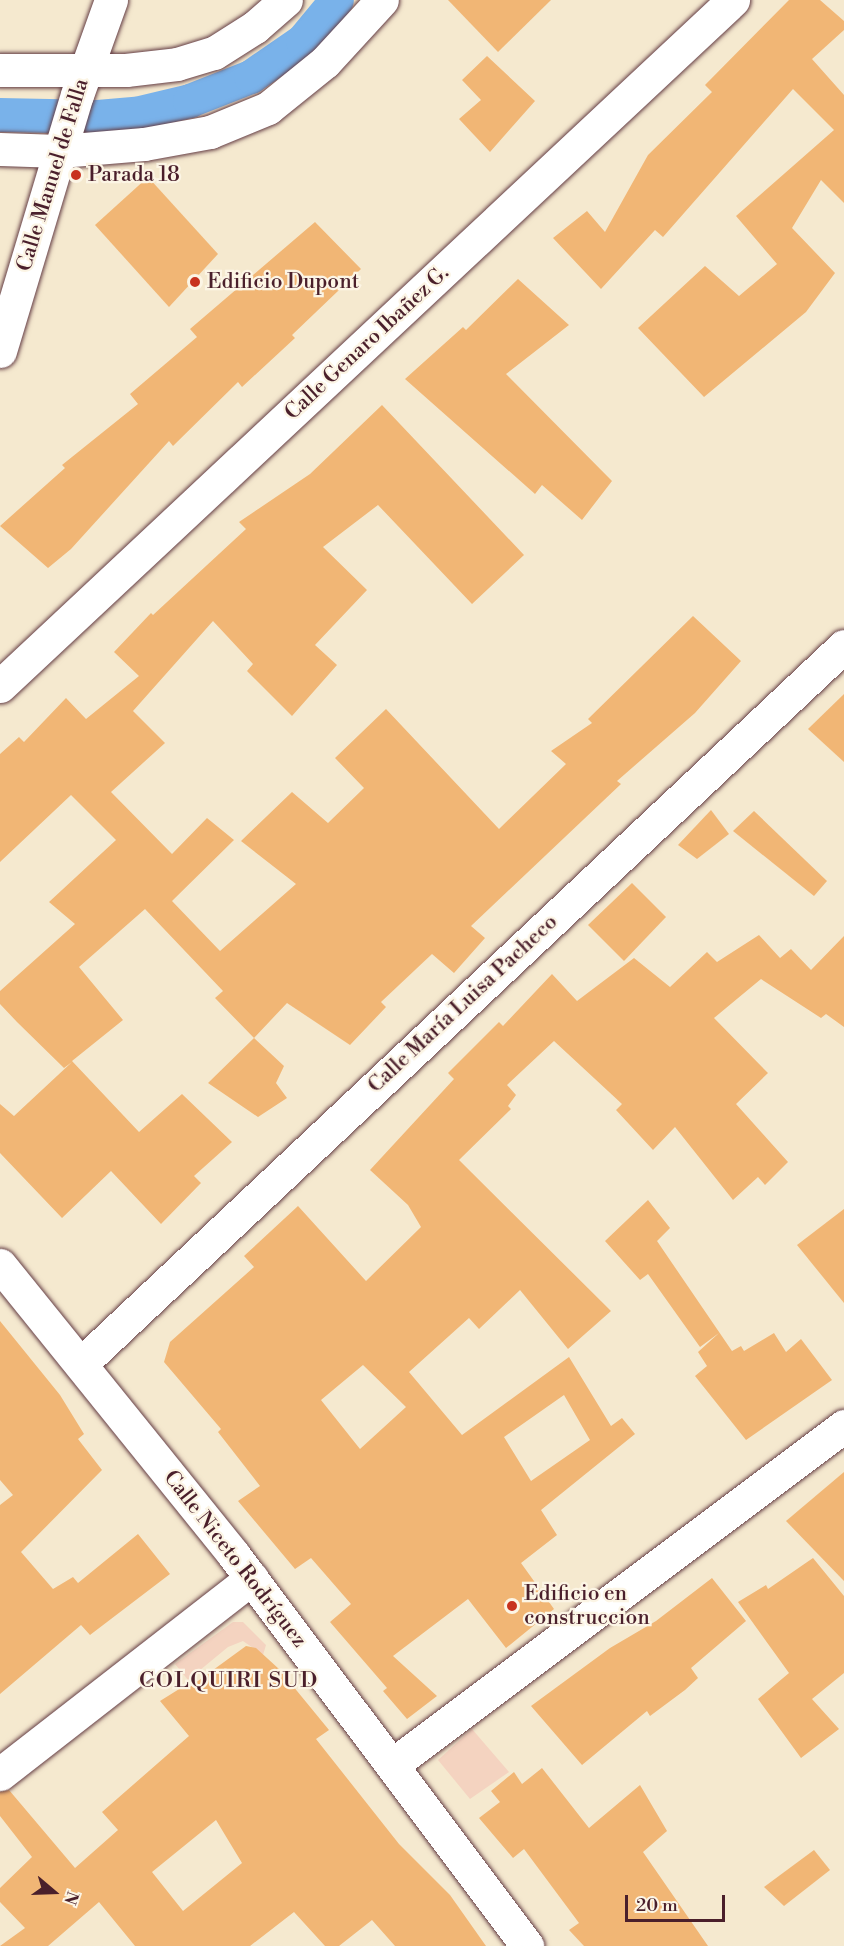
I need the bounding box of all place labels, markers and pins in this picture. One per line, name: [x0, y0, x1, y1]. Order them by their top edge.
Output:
place label: Parada 18: [88, 162, 180, 188]
marker: Parada 18: [69, 168, 83, 182]
place label: Edificio Dupont: [207, 269, 359, 295]
marker: Edificio Dupont: [188, 275, 202, 289]
place label: Edificio en construccion: [524, 1581, 650, 1631]
marker: Edificio en construccion: [505, 1599, 519, 1613]

